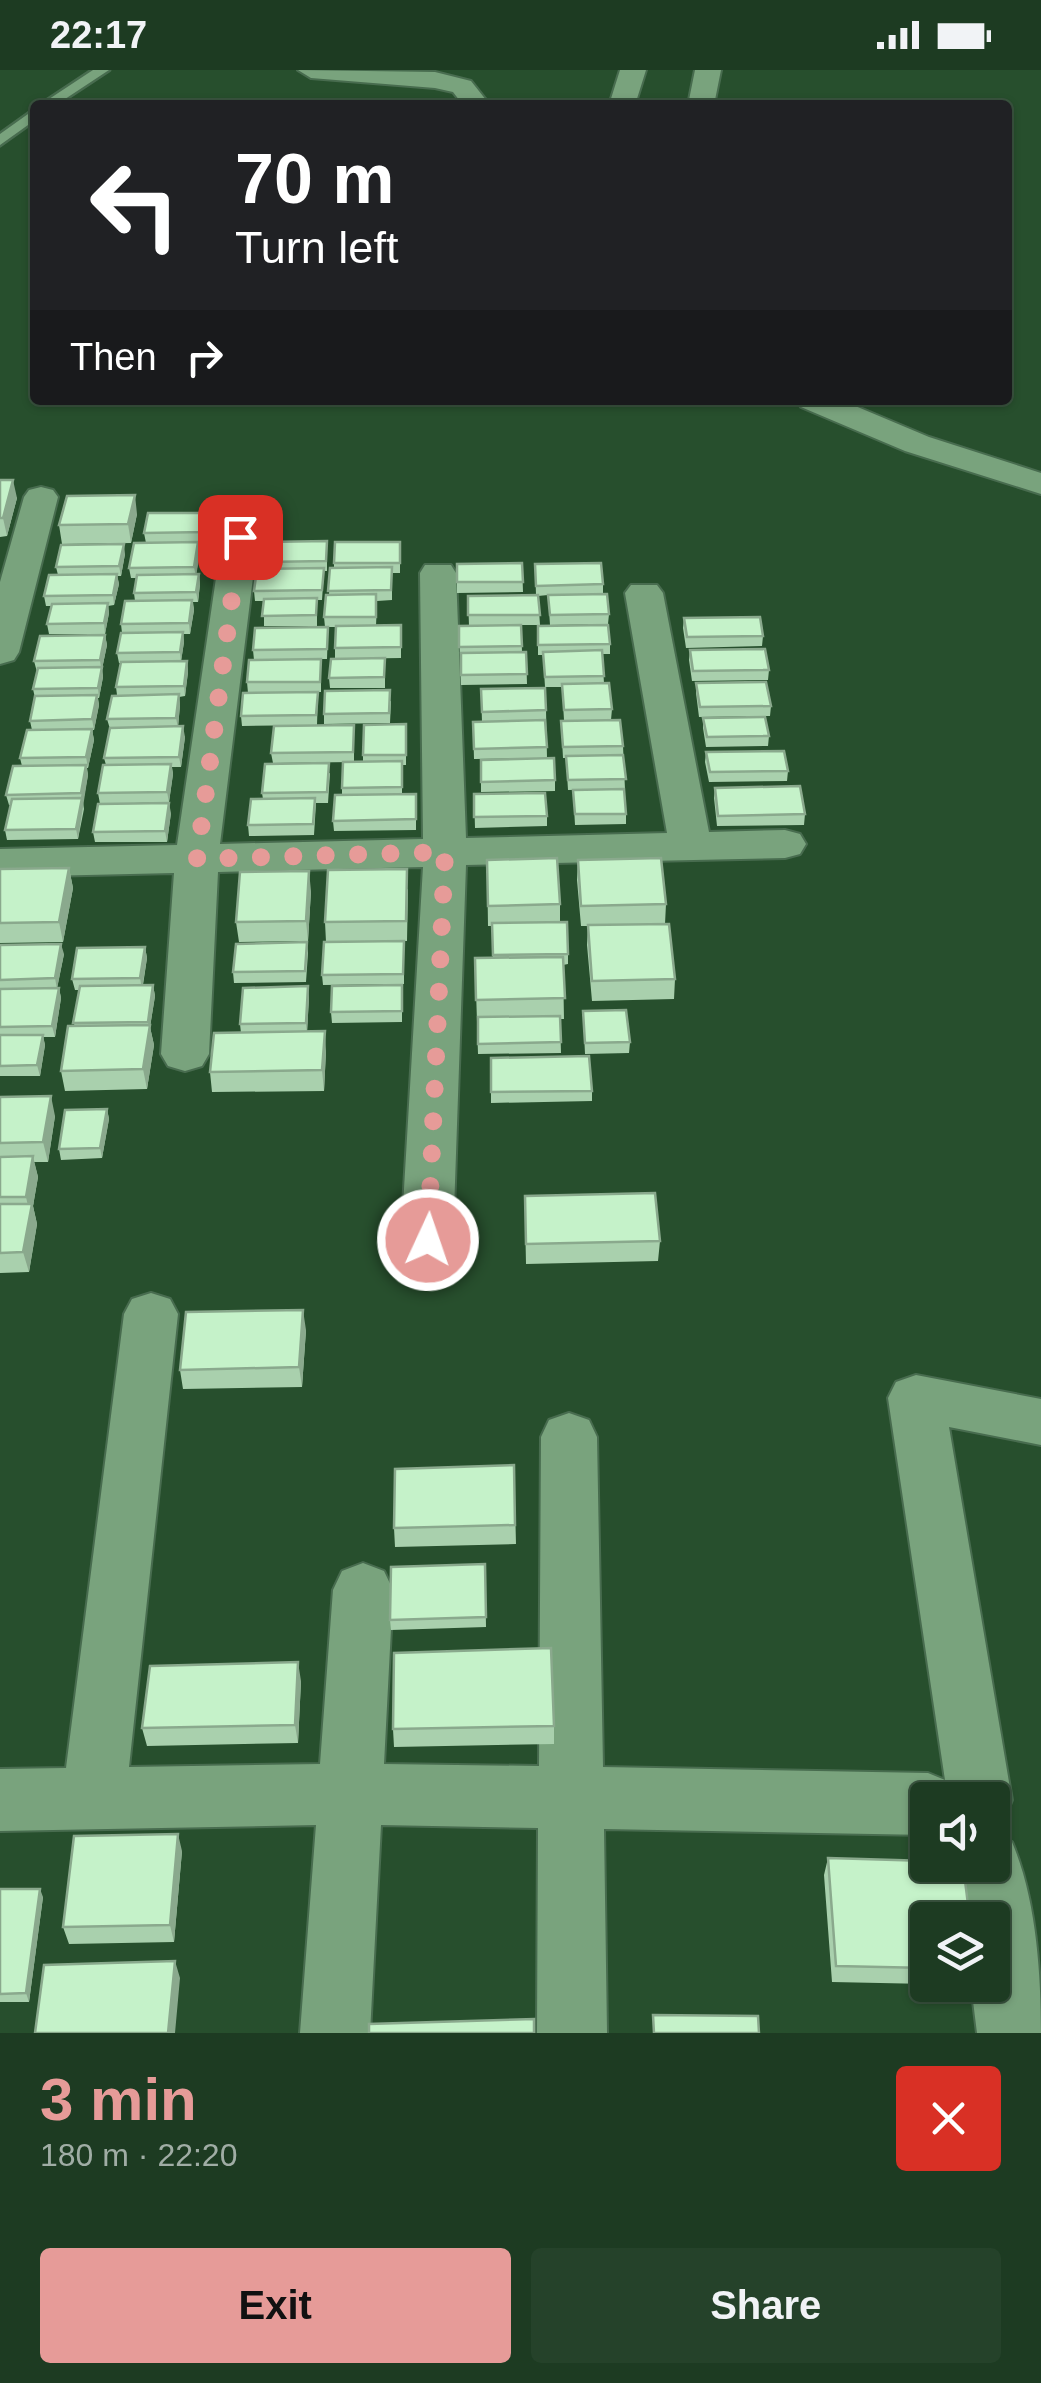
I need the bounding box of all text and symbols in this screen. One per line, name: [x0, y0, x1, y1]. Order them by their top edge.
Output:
text: 22:17: [50, 14, 147, 56]
icon: left: [70, 140, 200, 270]
text: 70 m: [235, 140, 395, 218]
text: Turn left: [235, 222, 398, 273]
icon: right: [177, 330, 232, 385]
text: Then: [70, 336, 157, 378]
pin: [198, 495, 283, 580]
icon: arrive: [213, 510, 268, 565]
position arrow: [376, 1188, 480, 1292]
map controls: [910, 1782, 1010, 2002]
button: sound: [910, 1782, 1010, 1882]
button: layers: [910, 1902, 1010, 2002]
text: 3 min: [40, 2066, 197, 2133]
button: close: [896, 2066, 1001, 2171]
text: 180 m · 22:20: [40, 2137, 237, 2173]
button: Exit: [40, 2248, 511, 2363]
button: Share: [531, 2248, 1001, 2363]

